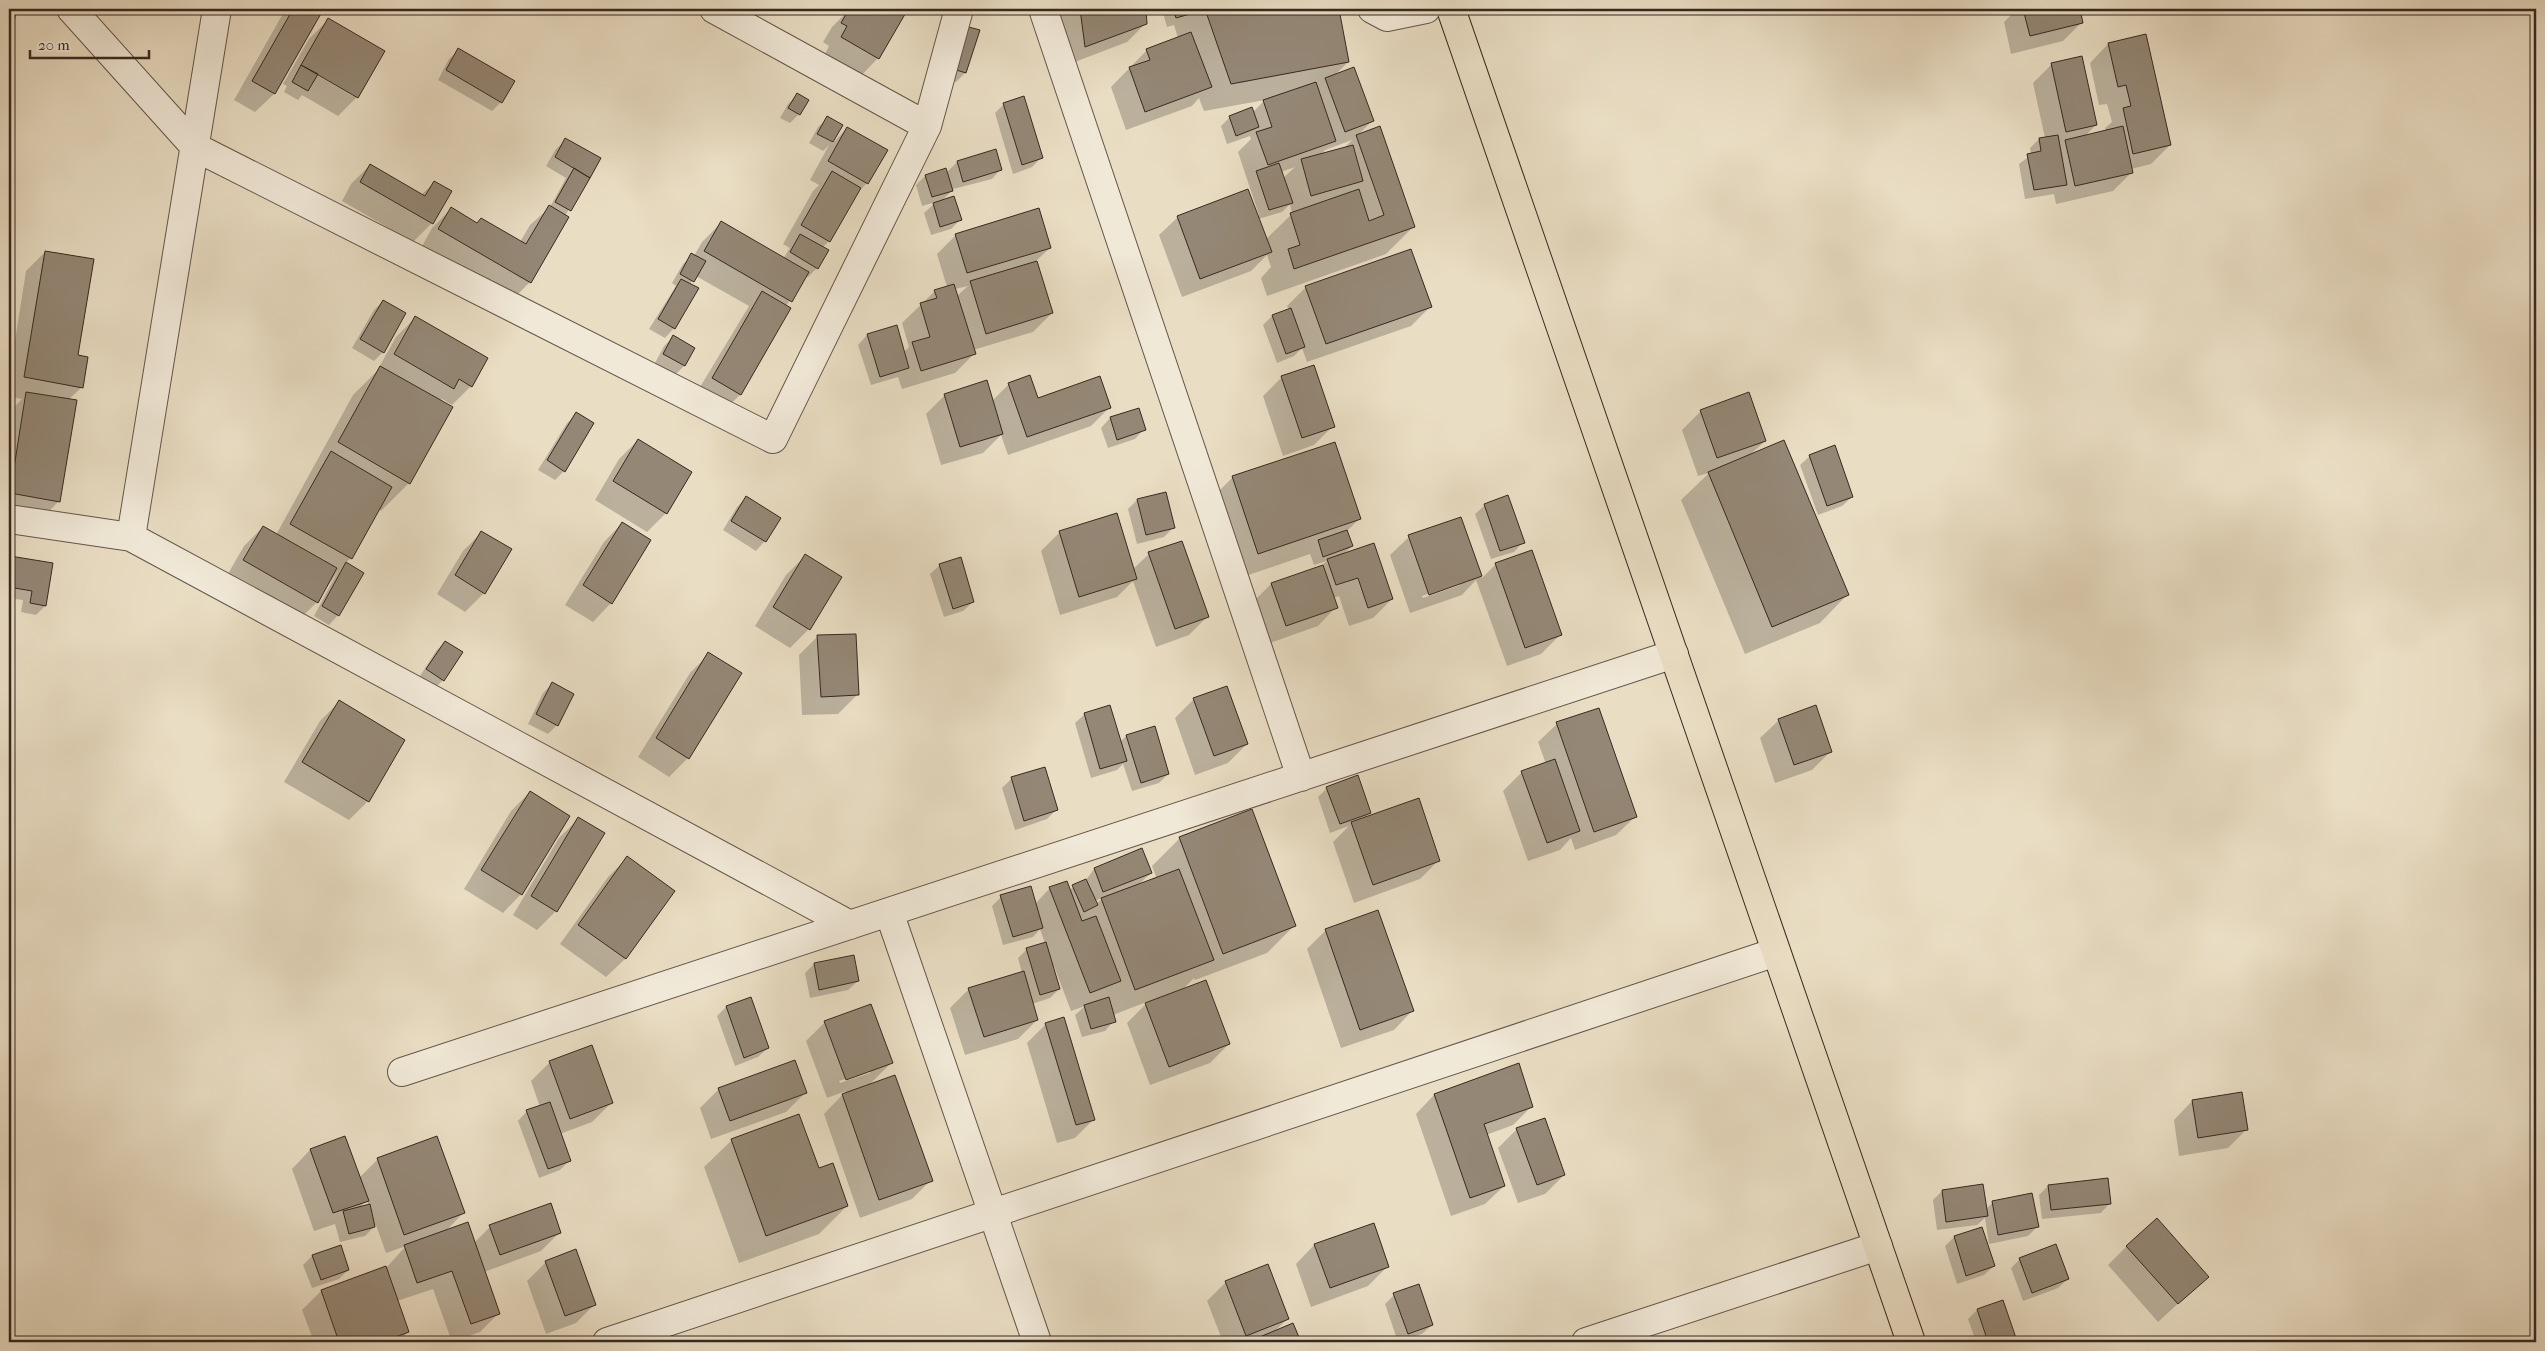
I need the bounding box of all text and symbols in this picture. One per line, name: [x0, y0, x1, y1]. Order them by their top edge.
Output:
scale bar: [30, 28, 149, 60]
text: 20 m: [38, 36, 70, 54]

